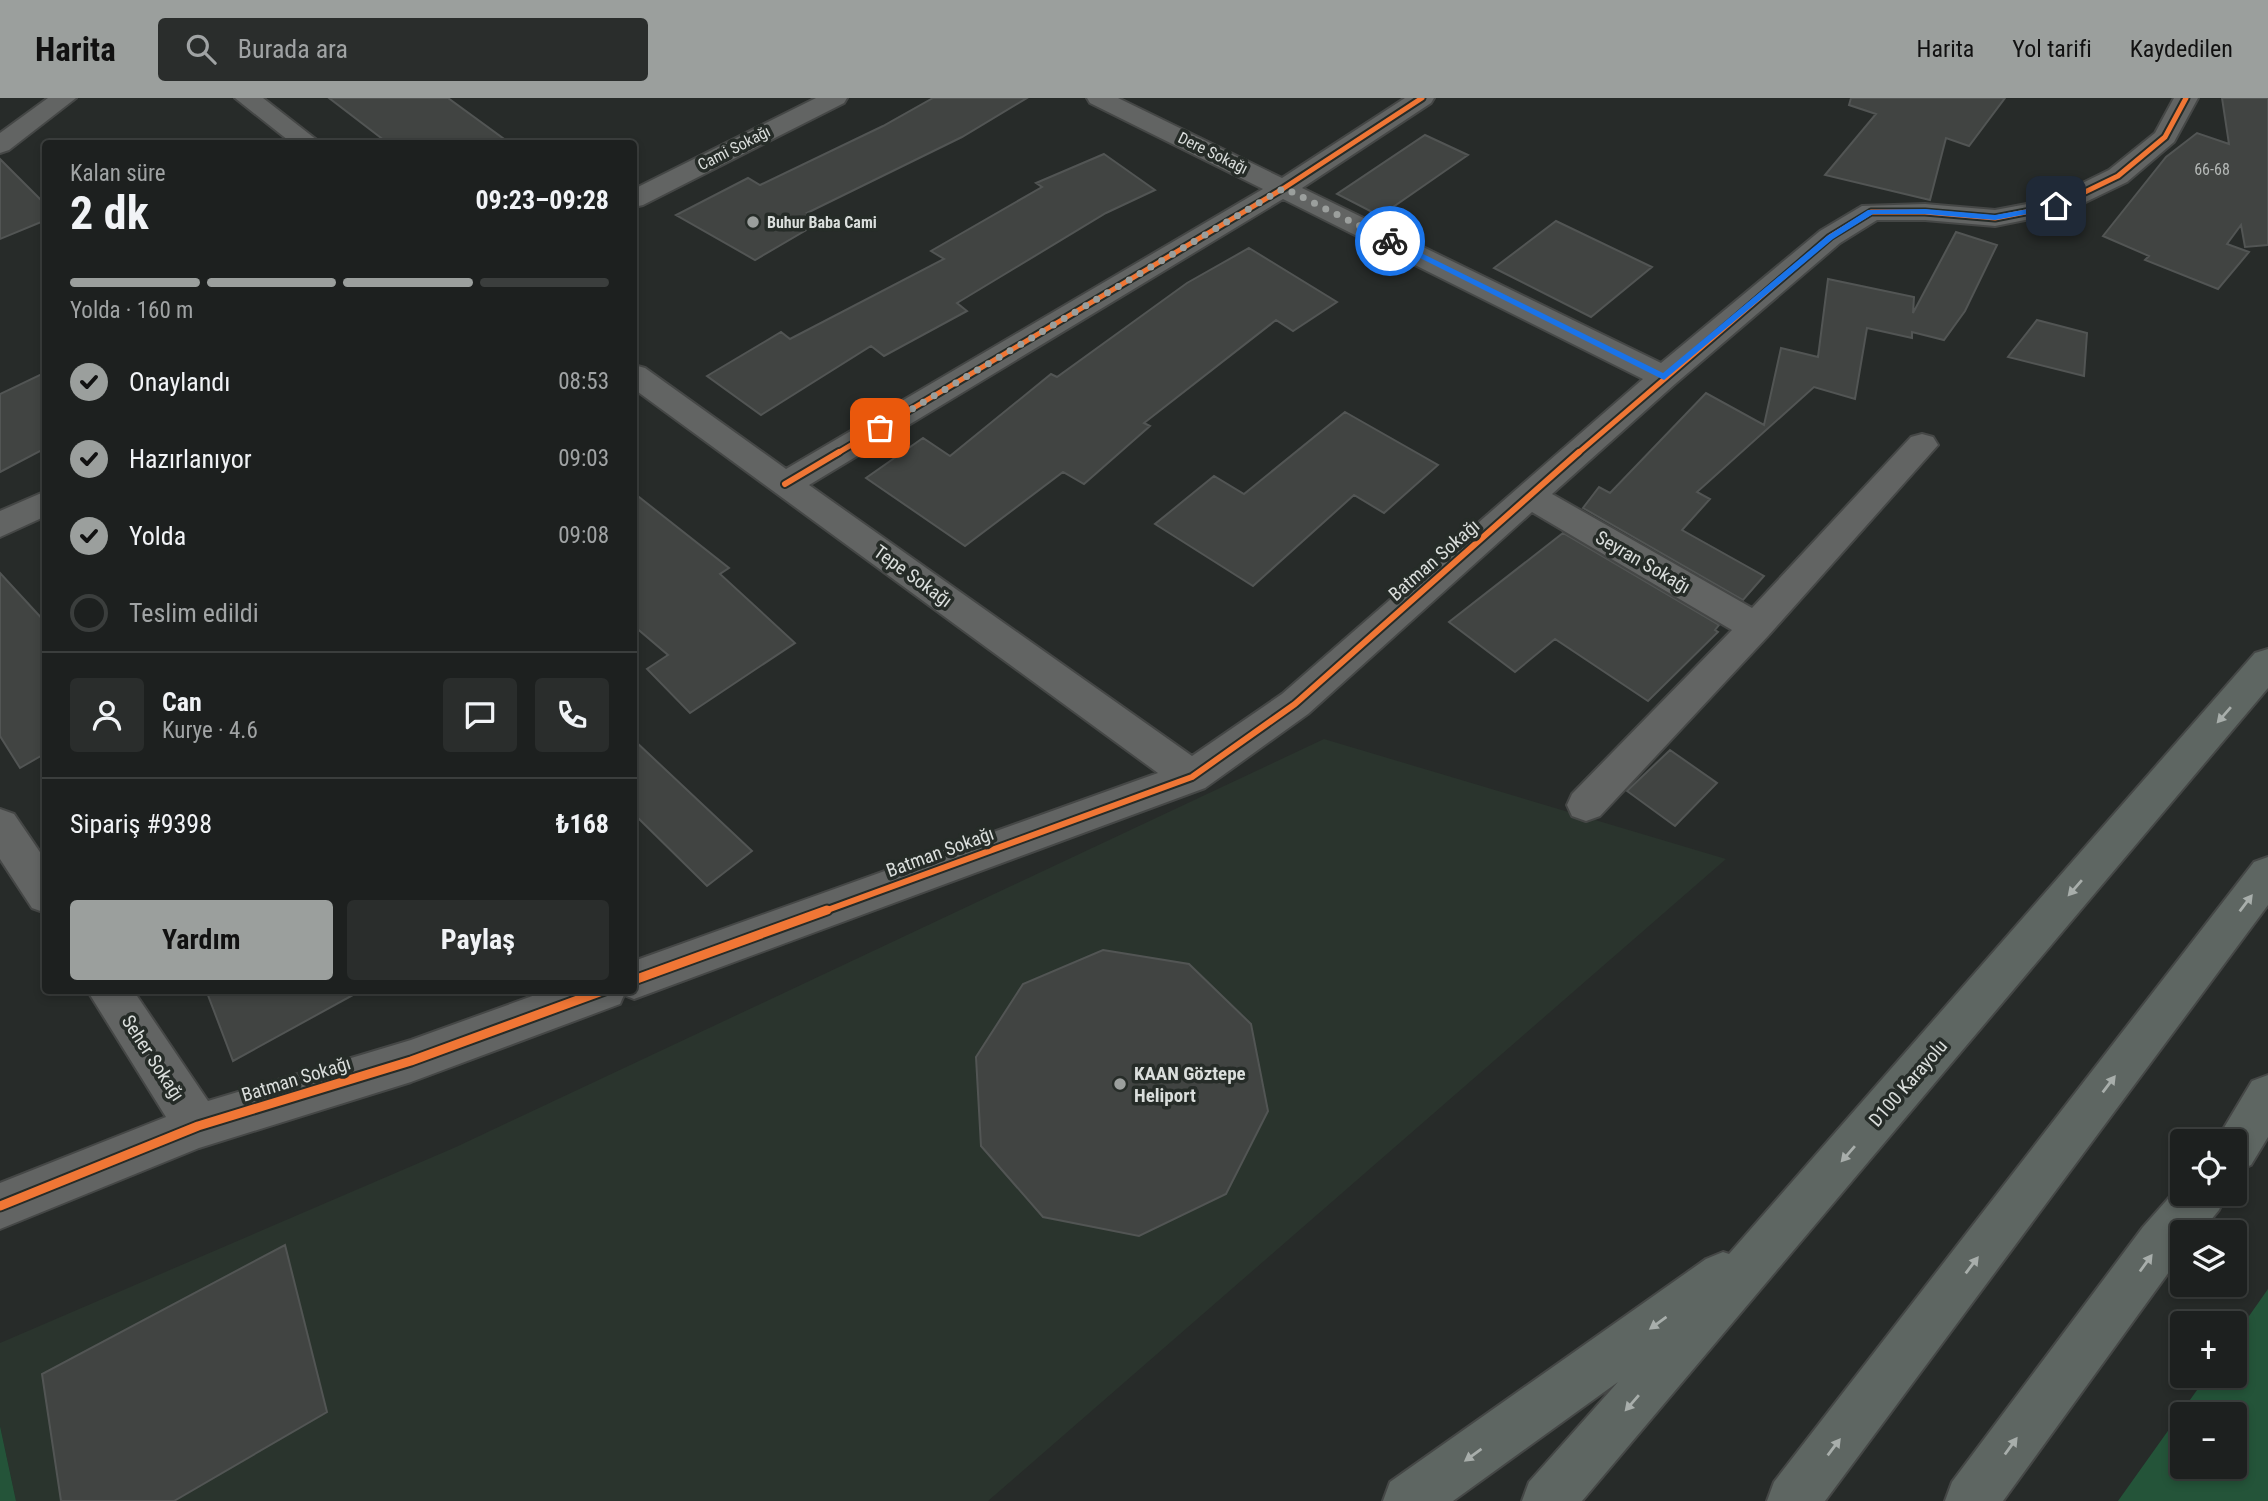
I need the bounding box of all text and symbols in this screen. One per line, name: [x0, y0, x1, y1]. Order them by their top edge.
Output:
search box: [158, 18, 648, 81]
text: Harita: [35, 30, 116, 69]
icon: search: [182, 30, 220, 68]
text: Burada ara: [238, 34, 348, 64]
text: Harita: [1917, 35, 1974, 63]
text: Yol tarifi: [2012, 35, 2092, 63]
text: Kaydedilen: [2130, 35, 2233, 63]
street label: Cami Sokağı: [694, 122, 774, 174]
street label: Dere Sokağı: [1175, 128, 1251, 178]
text: Kalan süre: [70, 160, 165, 187]
house number: 66-68: [2194, 160, 2230, 179]
pin: [2026, 176, 2086, 236]
text: 09:23–09:28: [475, 185, 609, 215]
text: 2 dk: [70, 186, 149, 240]
icon: home: [2037, 187, 2075, 225]
courier: [1355, 206, 1425, 276]
place label: Buhur Baba Cami: [767, 213, 877, 232]
marker: Buhur Baba Cami: [745, 214, 761, 230]
icon: bike: [1371, 222, 1409, 260]
text: Yolda · 160 m: [70, 297, 193, 324]
icon: check: [70, 363, 108, 401]
text: Onaylandı: [129, 367, 230, 397]
text: 08:53: [558, 368, 609, 395]
pin: [850, 398, 910, 458]
icon: bag: [861, 409, 899, 447]
icon: check: [70, 440, 108, 478]
text: Hazırlanıyor: [129, 444, 252, 474]
text: 09:03: [558, 445, 609, 472]
street label: Batman Sokağı: [1384, 514, 1484, 606]
icon: check: [70, 517, 108, 555]
text: Yolda: [129, 521, 186, 551]
text: 09:08: [558, 522, 609, 549]
street label: Seyran Sokağı: [1592, 526, 1694, 598]
street label: Tepe Sokağı: [869, 540, 957, 612]
text: Teslim edildi: [129, 598, 259, 628]
button: person: [70, 678, 144, 752]
button: chat: [443, 678, 517, 752]
button: phone: [535, 678, 609, 752]
text: Can: [162, 687, 202, 717]
one-way arrow: [2217, 707, 2232, 724]
text: Kurye · 4.6: [162, 717, 258, 744]
text: Sipariş #9398: [70, 809, 212, 839]
text: ₺168: [556, 809, 609, 839]
street label: Batman Sokağı: [883, 822, 997, 882]
one-way arrow: [2067, 879, 2083, 897]
one-way arrow: [2239, 894, 2254, 912]
button: Yardım: [70, 900, 333, 980]
button: Paylaş: [347, 900, 609, 980]
street label: Seher Sokağı: [117, 1011, 189, 1105]
street label: D100 Karayolu: [1864, 1035, 1952, 1131]
street label: Batman Sokağı: [239, 1051, 353, 1107]
place label: KAAN Göztepe Heliport: [1134, 1062, 1246, 1107]
one-way arrow: [2102, 1075, 2116, 1093]
marker: KAAN Göztepe Heliport: [1112, 1076, 1128, 1092]
map controls: [2170, 1129, 2247, 1479]
button: locate: [2170, 1129, 2247, 1206]
one-way arrow: [1841, 1145, 1856, 1162]
button: layers: [2170, 1220, 2247, 1297]
one-way arrow: [2139, 1254, 2153, 1272]
one-way arrow: [1964, 1257, 1979, 1275]
button: +: [2170, 1311, 2247, 1388]
one-way arrow: [1649, 1316, 1667, 1330]
one-way arrow: [1625, 1395, 1640, 1412]
button: −: [2170, 1402, 2247, 1479]
one-way arrow: [2004, 1437, 2018, 1455]
one-way arrow: [1827, 1438, 1842, 1456]
one-way arrow: [1464, 1448, 1482, 1462]

